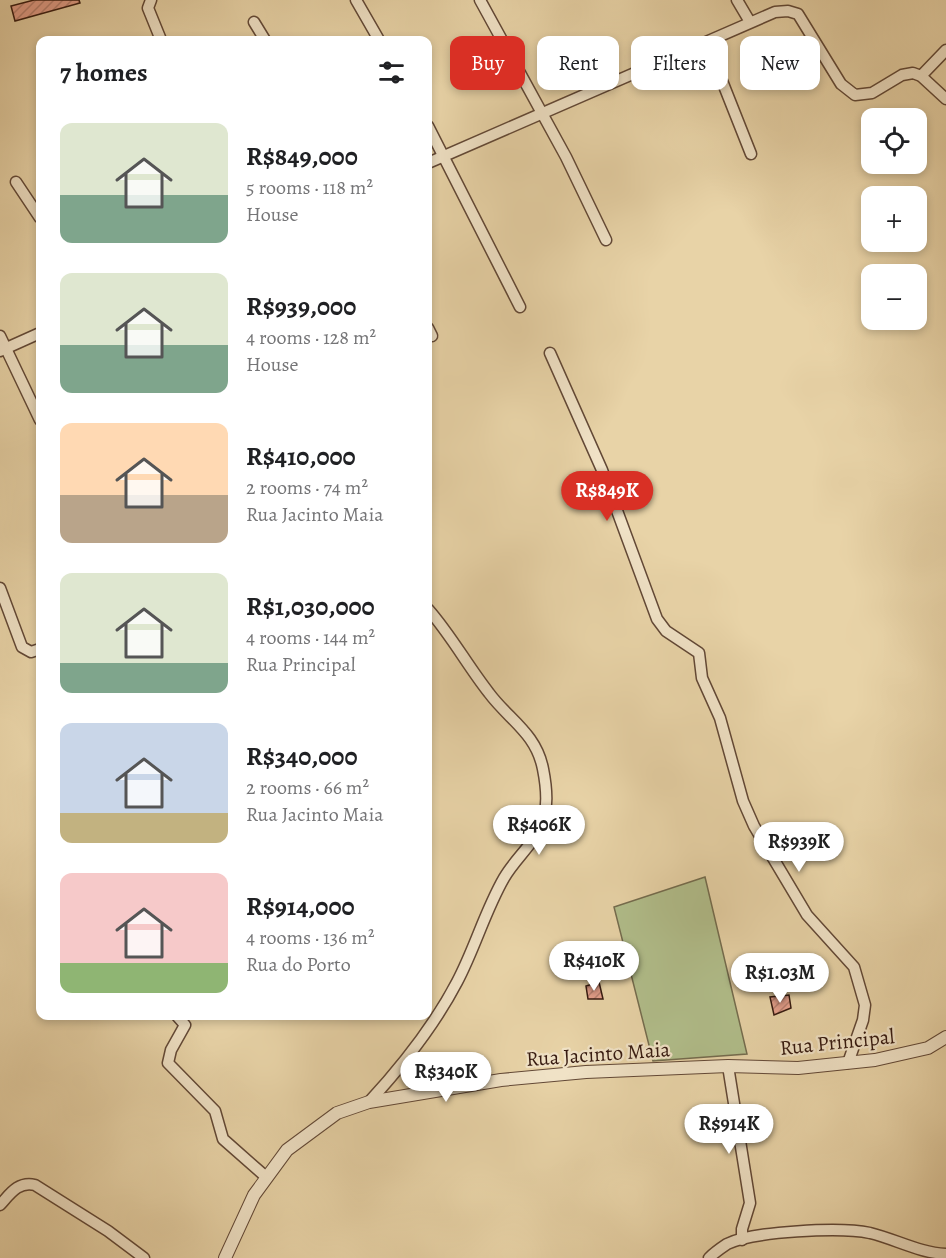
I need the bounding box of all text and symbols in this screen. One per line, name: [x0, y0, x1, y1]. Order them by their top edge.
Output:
chip: Buy: [450, 36, 525, 90]
chip: Rent: [537, 36, 619, 90]
chip: Filters: [631, 36, 728, 90]
chip: New: [740, 36, 820, 90]
text: 7 homes: [60, 55, 148, 90]
icon: filters: [375, 56, 408, 89]
map controls: [861, 108, 927, 330]
button: locate: [861, 108, 927, 174]
text: R$849,000: [246, 139, 358, 174]
icon: home: [108, 147, 180, 219]
text: 5 rooms · 118 m²: [246, 174, 373, 201]
button: +: [861, 186, 927, 252]
text: House: [246, 201, 298, 228]
button: −: [861, 264, 927, 330]
text: R$939,000: [246, 289, 356, 324]
icon: home: [108, 297, 180, 369]
text: 4 rooms · 128 m²: [246, 324, 376, 351]
text: House: [246, 351, 298, 378]
text: R$410,000: [246, 439, 356, 474]
icon: home: [108, 447, 180, 519]
pin: R$849K: [558, 471, 656, 522]
text: 2 rooms · 74 m²: [246, 474, 368, 501]
text: R$849K: [575, 477, 639, 504]
text: Rua Jacinto Maia: [246, 501, 384, 528]
text: R$1,030,000: [246, 589, 375, 624]
icon: home: [108, 597, 180, 669]
text: 4 rooms · 144 m²: [246, 624, 375, 651]
text: Rua Principal: [246, 651, 356, 678]
text: R$340,000: [246, 739, 358, 774]
icon: home: [108, 747, 180, 819]
text: 2 rooms · 66 m²: [246, 774, 369, 801]
text: Rua Jacinto Maia: [246, 801, 384, 828]
pin: R$406K: [490, 805, 588, 856]
text: R$406K: [507, 811, 571, 838]
pin: R$939K: [750, 822, 848, 873]
text: R$939K: [768, 828, 830, 855]
text: R$914,000: [246, 889, 355, 924]
icon: home: [108, 897, 180, 969]
text: 4 rooms · 136 m²: [246, 924, 375, 951]
pin: R$410K: [545, 941, 643, 992]
text: R$410K: [563, 947, 625, 974]
text: Rua do Porto: [246, 951, 351, 978]
pin: R$1.03M: [725, 953, 835, 1004]
text: R$1.03M: [745, 959, 815, 986]
street label: Rua Principal: [778, 1022, 896, 1062]
street label: Rua Jacinto Maia: [525, 1035, 671, 1073]
pin: R$340K: [397, 1052, 495, 1103]
text: R$340K: [414, 1058, 478, 1085]
pin: R$914K: [680, 1104, 778, 1155]
text: R$914K: [698, 1110, 760, 1137]

